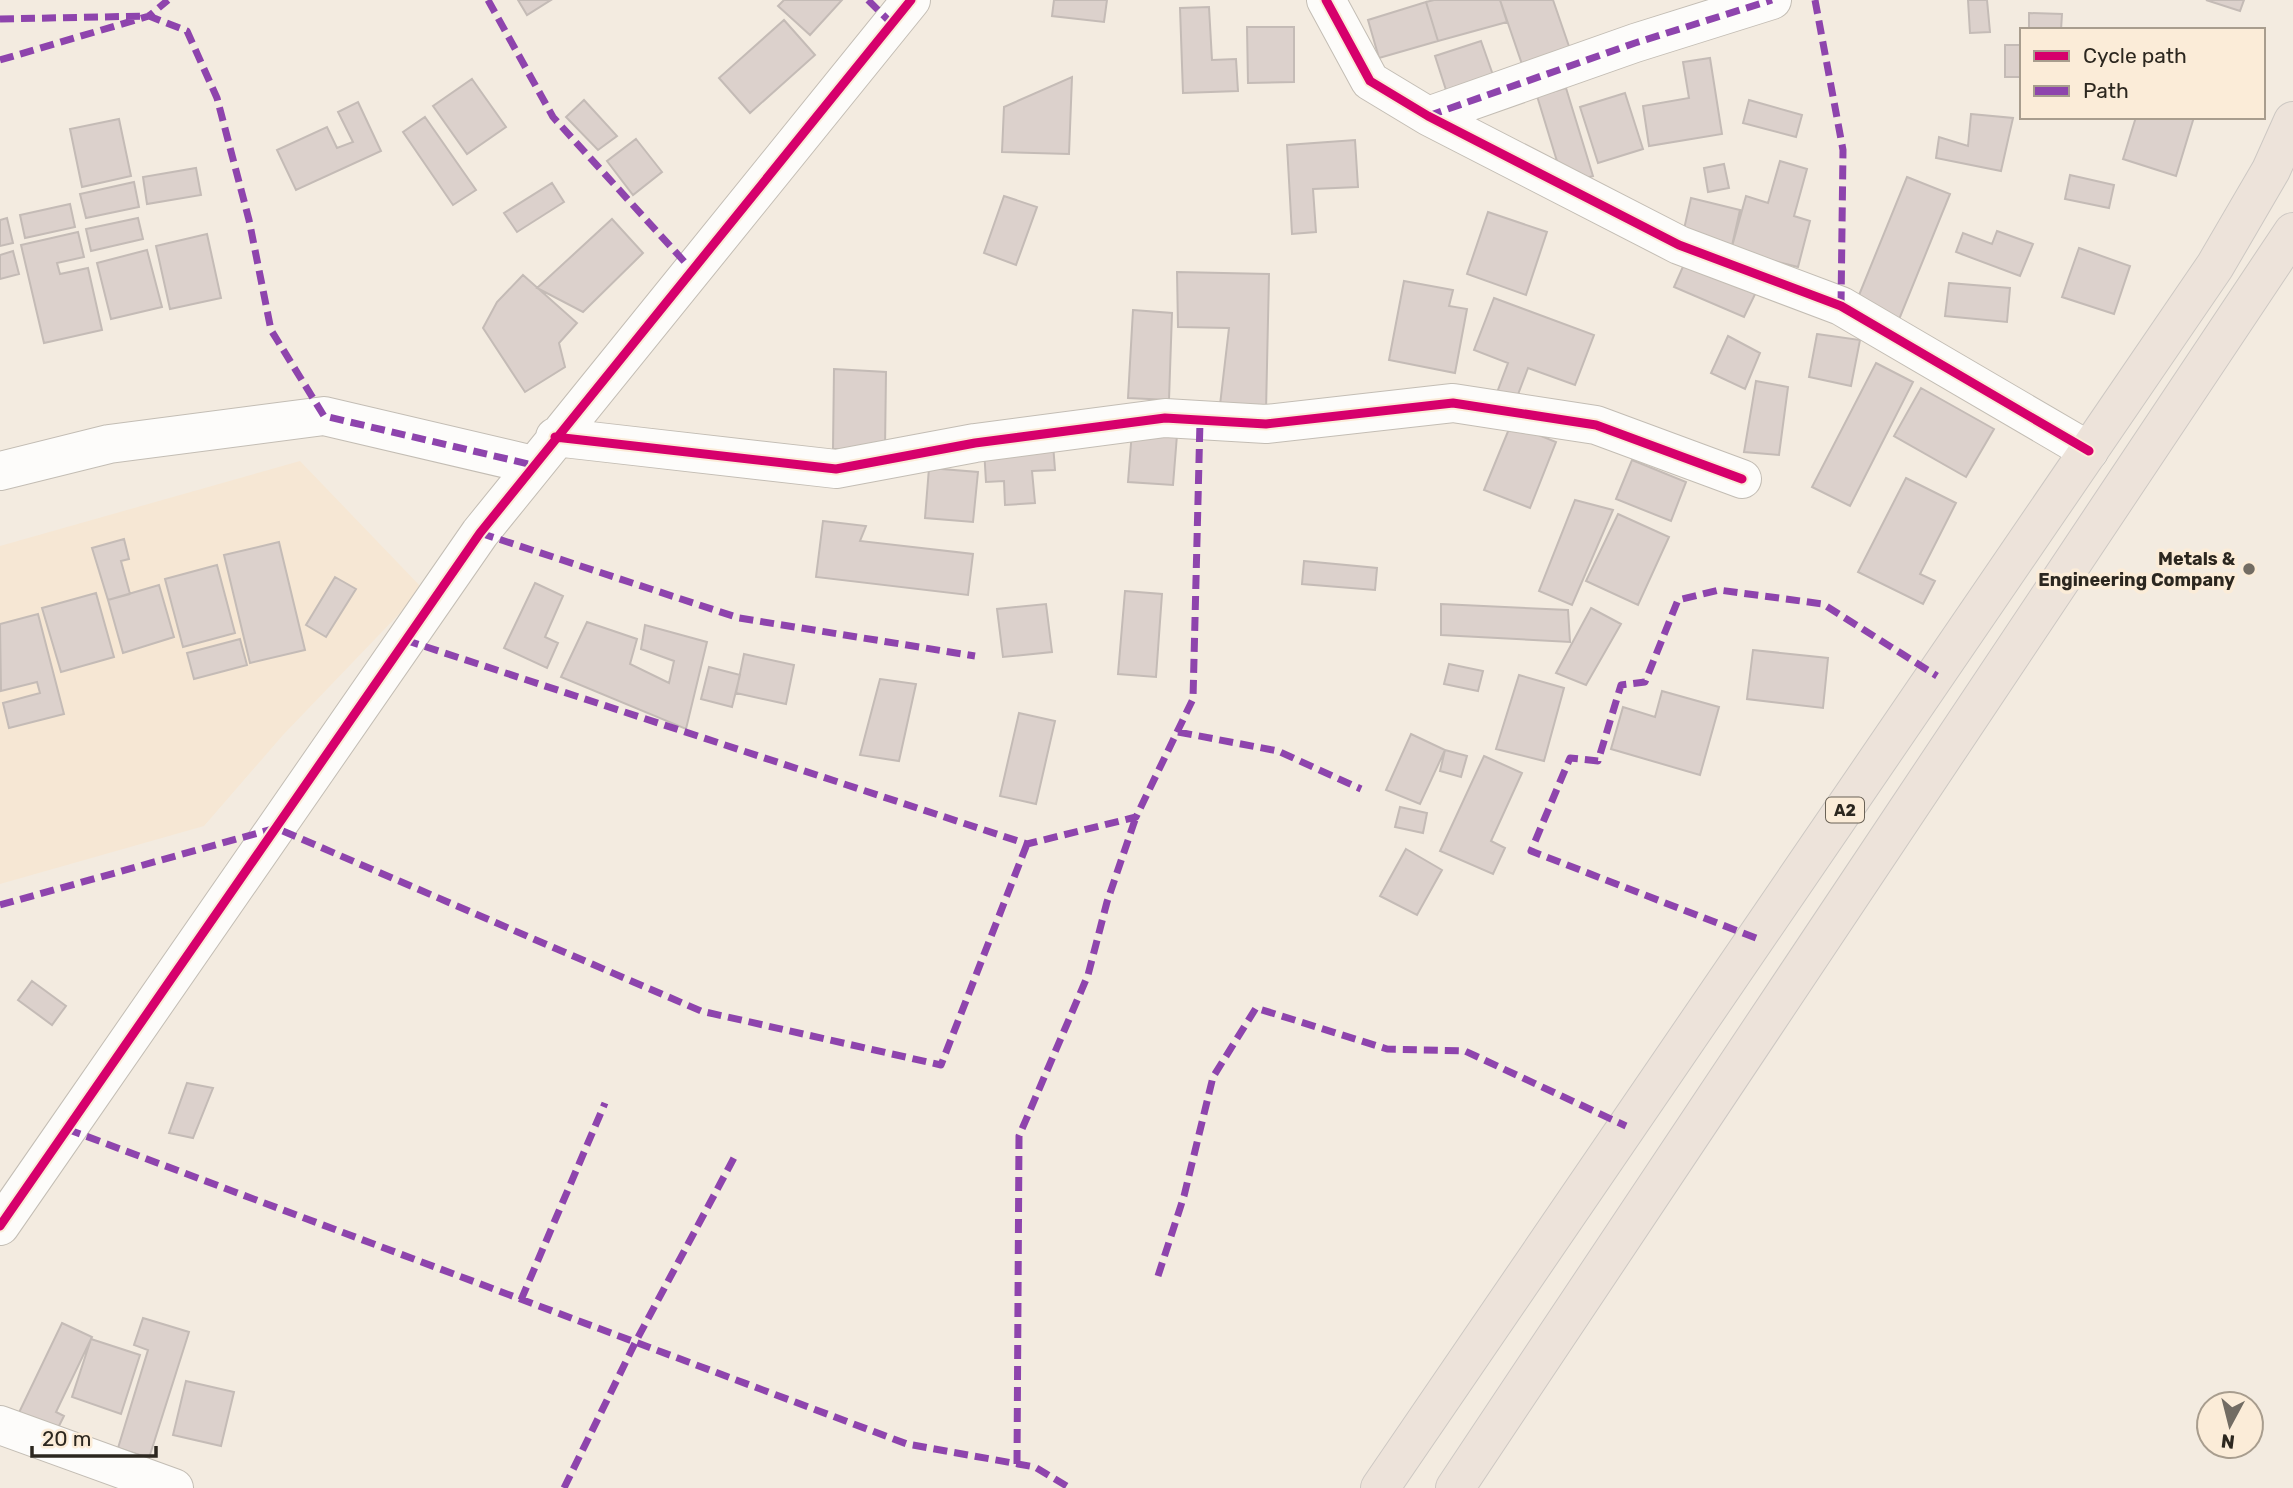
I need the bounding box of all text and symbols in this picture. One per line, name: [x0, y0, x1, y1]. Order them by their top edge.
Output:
legend: [2020, 28, 2265, 119]
text: Cycle path: [2083, 43, 2187, 68]
text: Path: [2083, 78, 2129, 103]
place label: Metals & Engineering Company: [2038, 548, 2236, 591]
marker: Metals & Engineering Company: [2241, 561, 2257, 577]
road number: A2: [1826, 797, 1864, 822]
north arrow: [2195, 1390, 2265, 1460]
scale bar: [32, 1414, 156, 1458]
text: 20 m: [42, 1426, 91, 1451]
text: N: [2220, 1429, 2236, 1454]

